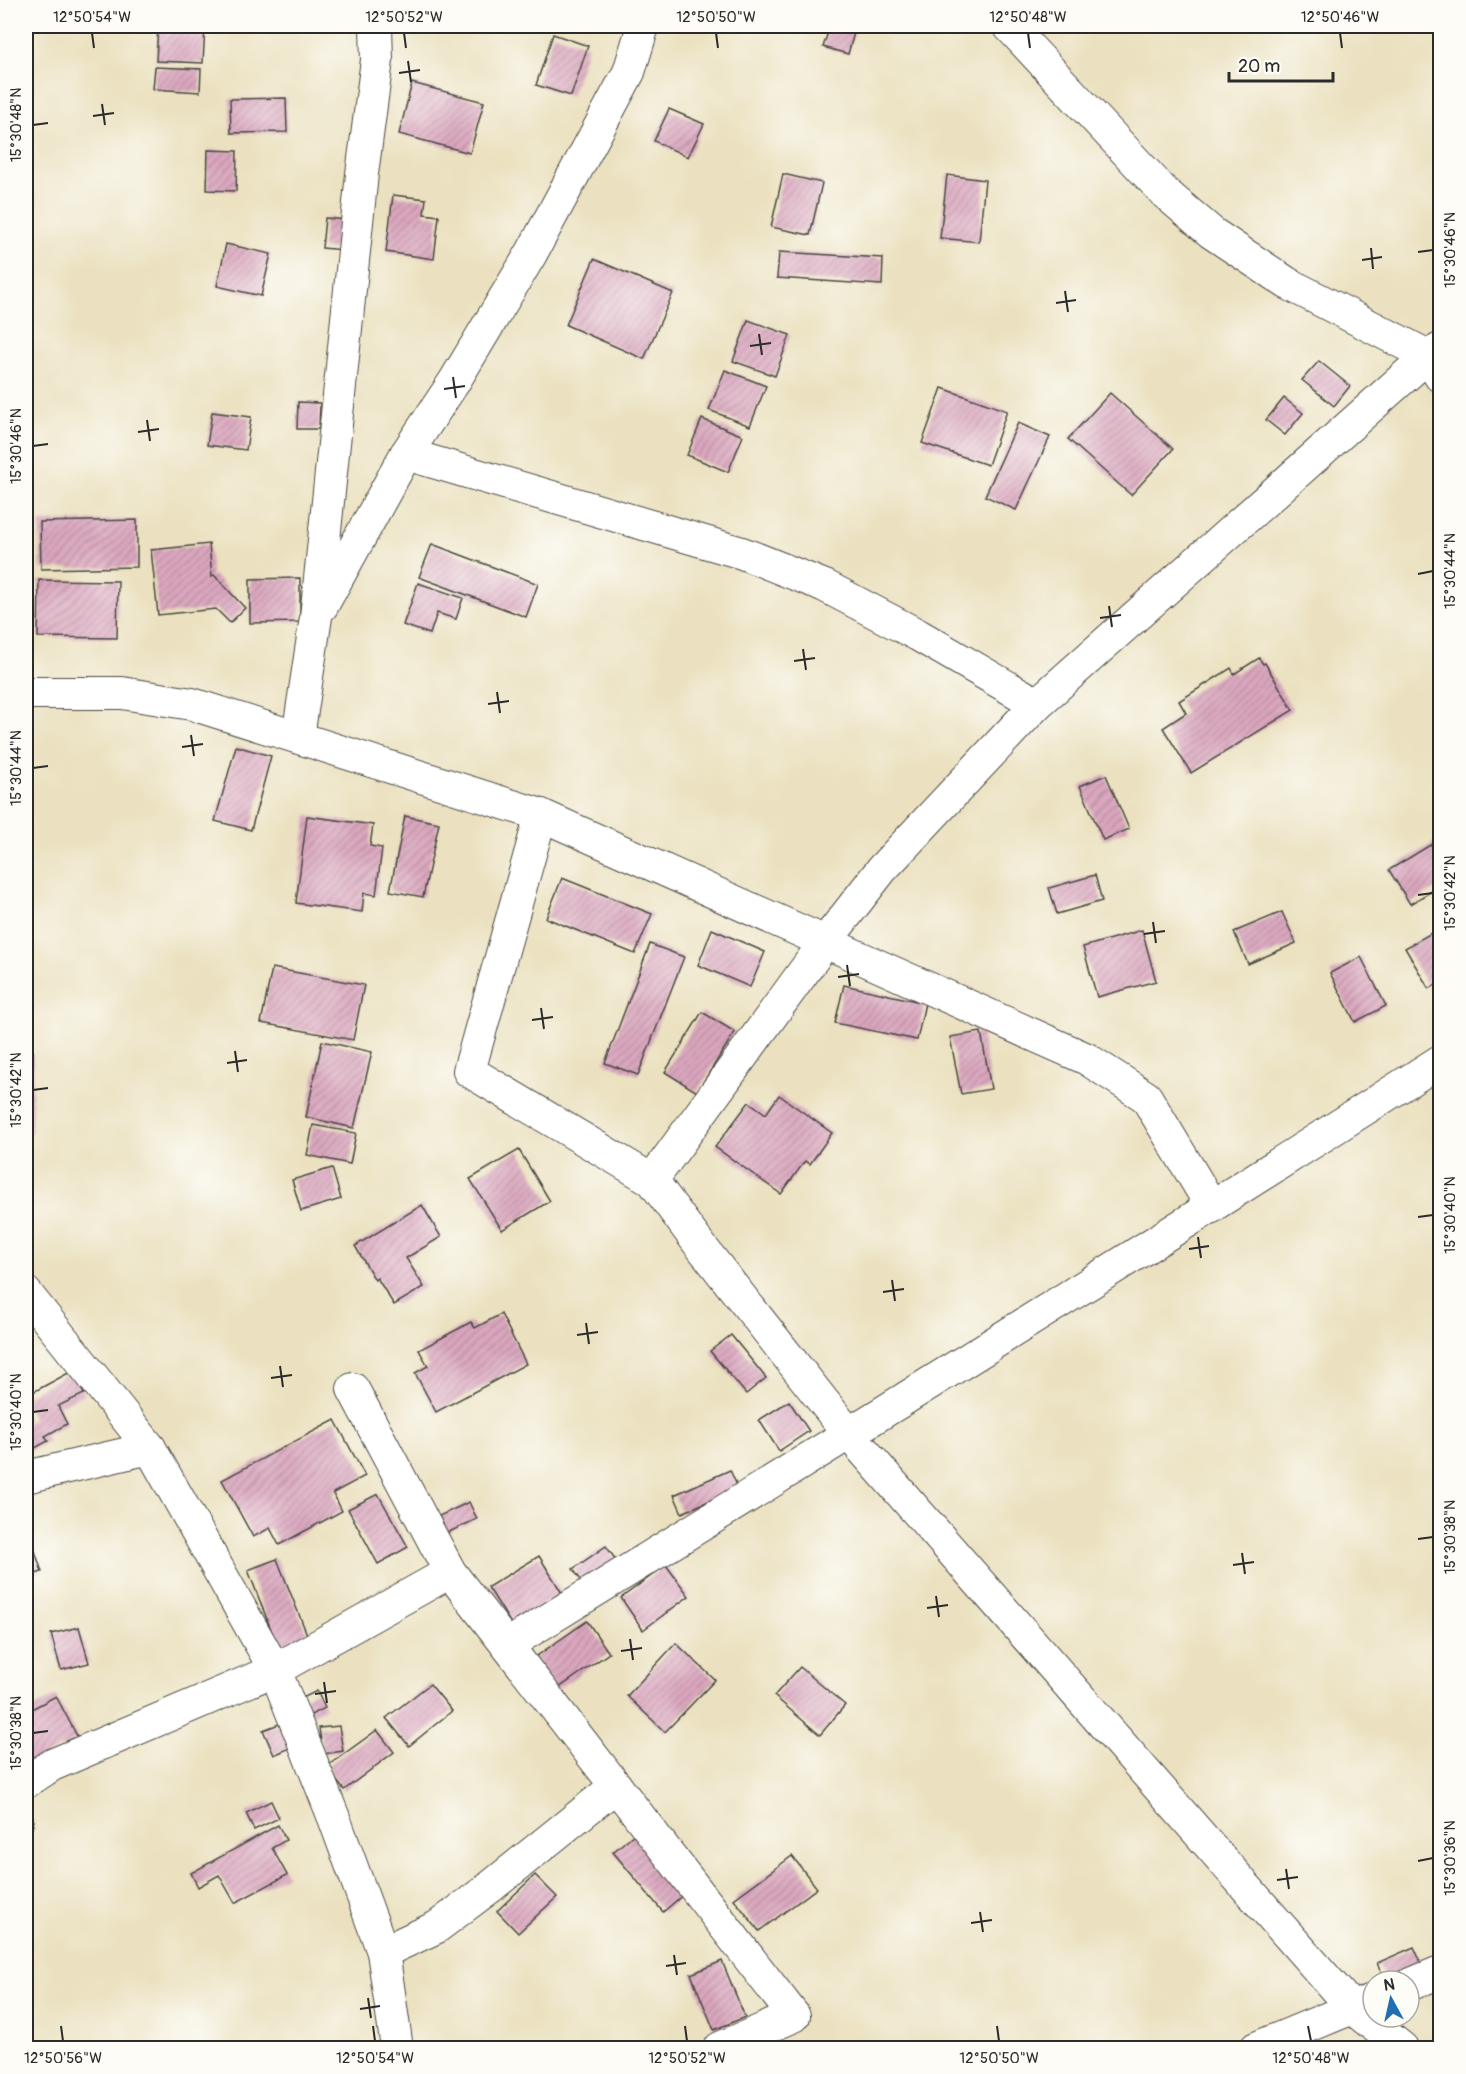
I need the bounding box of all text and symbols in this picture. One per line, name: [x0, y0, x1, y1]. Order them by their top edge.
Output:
text: 12°50'54"W: [53, 8, 131, 27]
text: 12°50'52"W: [365, 8, 443, 27]
text: 12°50'50"W: [676, 8, 756, 27]
text: 12°50'48"W: [989, 8, 1067, 27]
text: 12°50'46"W: [1301, 8, 1379, 27]
scale bar: [1229, 45, 1332, 83]
text: 20 m: [1238, 55, 1280, 78]
text: 15°30'48"N: [7, 88, 26, 162]
text: 15°30'46"N: [1441, 212, 1460, 288]
text: 15°30'46"N: [7, 408, 26, 484]
text: 15°30'44"N: [1441, 533, 1460, 609]
text: 15°30'44"N: [7, 730, 26, 806]
text: 15°30'42"N: [1441, 855, 1460, 931]
text: 15°30'42"N: [7, 1052, 26, 1128]
text: 15°30'40"N: [1441, 1176, 1460, 1254]
text: 15°30'40"N: [7, 1373, 26, 1451]
text: 15°30'38"N: [1441, 1500, 1460, 1574]
text: 15°30'38"N: [7, 1696, 26, 1770]
text: 15°30'36"N: [1441, 1820, 1460, 1896]
north arrow: [1361, 1969, 1421, 2029]
text: N: [1382, 1974, 1396, 1996]
text: 12°50'56"W: [24, 2049, 102, 2068]
text: 12°50'54"W: [336, 2049, 414, 2068]
text: 12°50'52"W: [648, 2049, 726, 2068]
text: 12°50'50"W: [959, 2049, 1039, 2068]
text: 12°50'48"W: [1272, 2049, 1350, 2068]

